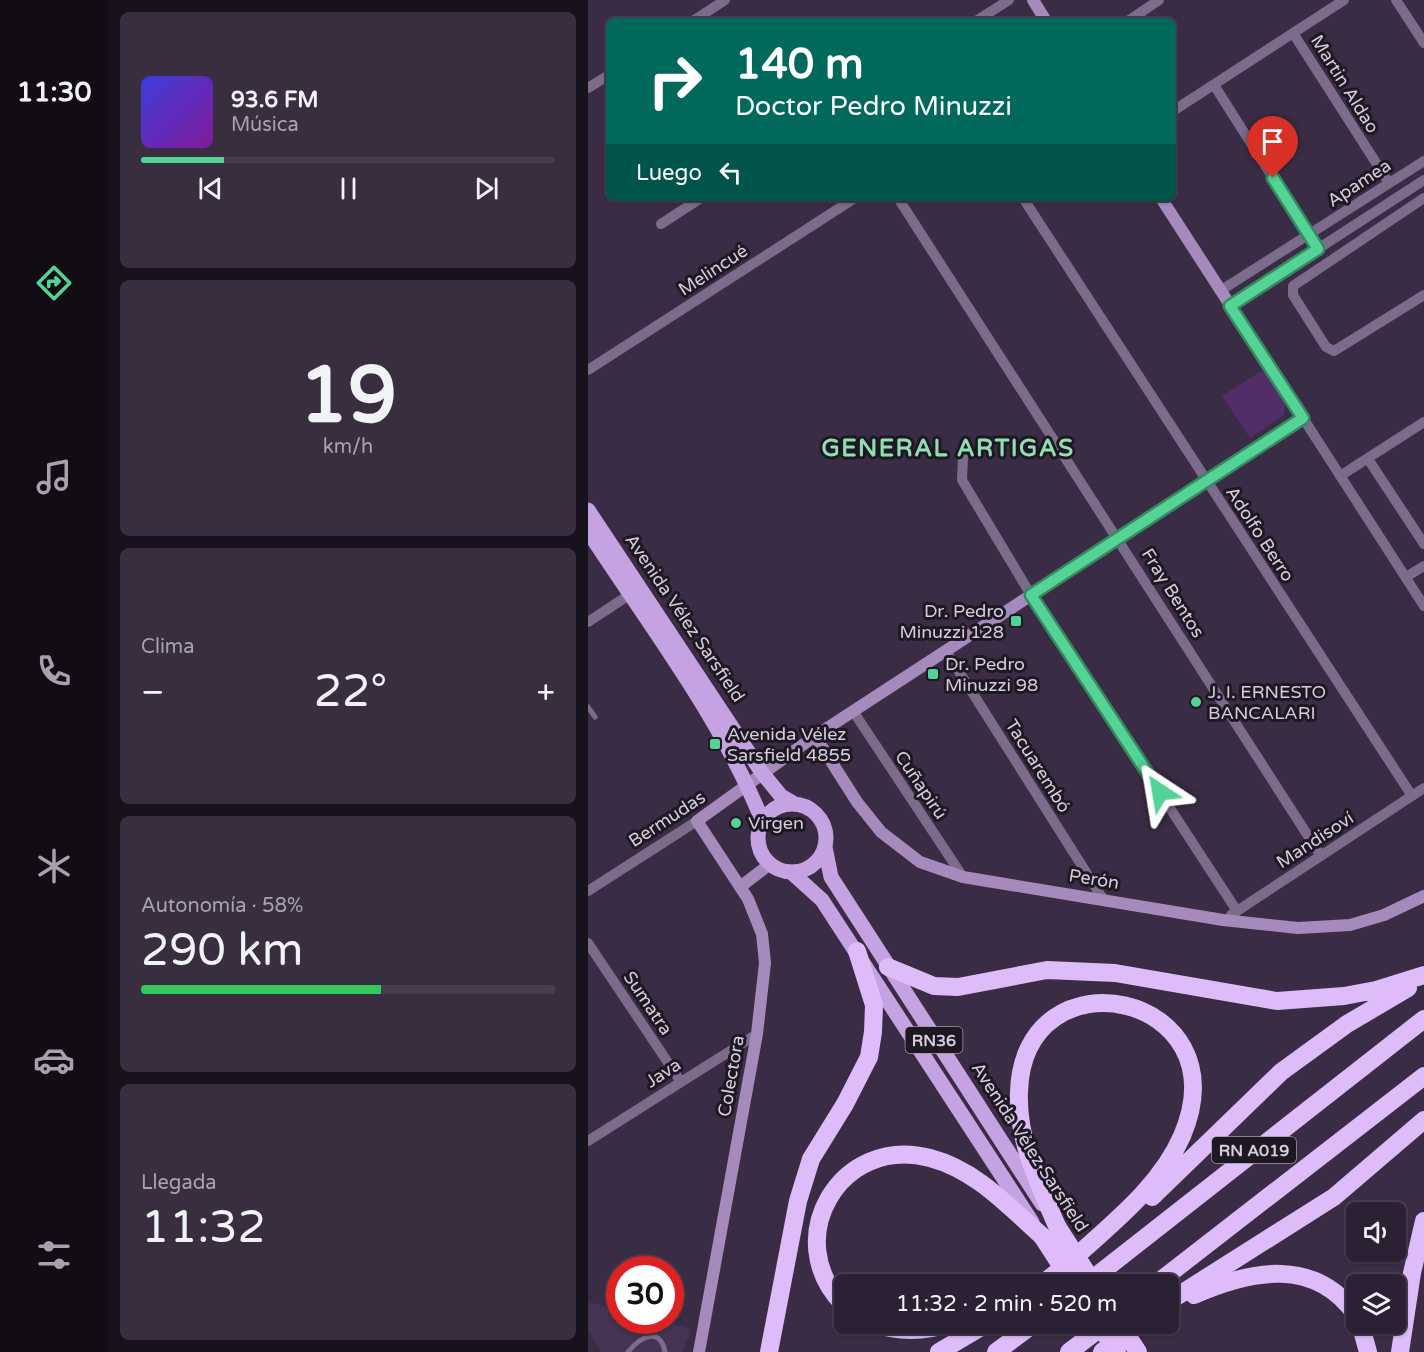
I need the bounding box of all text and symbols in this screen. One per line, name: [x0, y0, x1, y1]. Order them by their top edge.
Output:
street label: Martin Aldao: [1306, 31, 1384, 137]
text: 140 m: [735, 39, 864, 90]
icon: right: [636, 42, 714, 120]
text: 11:30: [17, 76, 91, 109]
text: 93.6 FM: [231, 87, 319, 113]
text: Doctor Pedro Minuzzi: [735, 90, 1012, 123]
text: Música: [231, 113, 299, 137]
pin: [1247, 116, 1298, 178]
icon: arrive: [1256, 125, 1289, 158]
street label: Apamea: [1323, 154, 1395, 212]
icon: left: [714, 156, 747, 189]
text: Luego: [636, 160, 702, 186]
icon: previous: [194, 172, 227, 205]
icon: pause: [332, 172, 365, 205]
icon: next: [470, 172, 503, 205]
street label: Melincué: [674, 240, 752, 300]
icon: directions: [33, 262, 75, 304]
text: 19: [299, 349, 397, 443]
district label: GENERAL ARTIGAS: [822, 434, 1074, 463]
text: km/h: [323, 435, 373, 459]
icon: music: [33, 456, 75, 498]
street label: Adolfo Berro: [1221, 482, 1299, 586]
street label: Avenida Vélez Sarsfield: [620, 530, 750, 706]
street label: Fray Bentos: [1137, 544, 1209, 642]
place label: Dr. Pedro Minuzzi 128: [899, 600, 1004, 643]
marker: Dr. Pedro Minuzzi 128: [1009, 614, 1023, 628]
text: Clima: [141, 635, 194, 659]
icon: phone: [33, 650, 75, 692]
place label: Dr. Pedro Minuzzi 98: [945, 653, 1038, 696]
text: 22°: [314, 665, 387, 719]
marker: Dr. Pedro Minuzzi 98: [926, 667, 940, 681]
text: −: [141, 673, 165, 712]
text: +: [536, 673, 555, 712]
place label: J. I. ERNESTO BANCALARI: [1208, 681, 1326, 724]
marker: J. I. ERNESTO BANCALARI: [1189, 695, 1203, 709]
street label: Tacuarembó: [1001, 715, 1075, 817]
place label: Avenida Vélez Sarsfield 4855: [727, 723, 851, 766]
marker: Avenida Vélez Sarsfield 4855: [708, 737, 722, 751]
street label: Cuñapirú: [890, 746, 952, 824]
position arrow: [1128, 760, 1192, 824]
street label: Bermudas: [625, 786, 709, 852]
street label: Mandisoví: [1272, 807, 1358, 873]
place label: Virgen: [748, 812, 804, 834]
marker: Virgen: [729, 816, 743, 830]
icon: climate: [33, 845, 75, 887]
street label: Perón: [1067, 864, 1121, 894]
text: Autonomía · 58%: [141, 894, 303, 918]
text: 290 km: [141, 924, 303, 978]
street label: Sumatra: [619, 967, 677, 1039]
road number: RN36: [906, 1027, 962, 1053]
street label: Colectora: [713, 1034, 749, 1118]
icon: car: [33, 1039, 75, 1081]
street label: Java: [641, 1053, 685, 1093]
street label: Avenida Vélez Sarsfield: [967, 1058, 1093, 1236]
road number: RN A019: [1212, 1137, 1296, 1163]
text: Llegada: [141, 1171, 217, 1195]
text: 11:32: [141, 1201, 266, 1255]
map controls: [1346, 1202, 1406, 1334]
button: sound: [1346, 1202, 1406, 1262]
icon: filters: [33, 1234, 75, 1276]
speed limit sign: 30: [606, 1256, 684, 1334]
button: layers: [1346, 1274, 1406, 1334]
text: 11:32 · 2 min · 520 m: [896, 1291, 1117, 1317]

